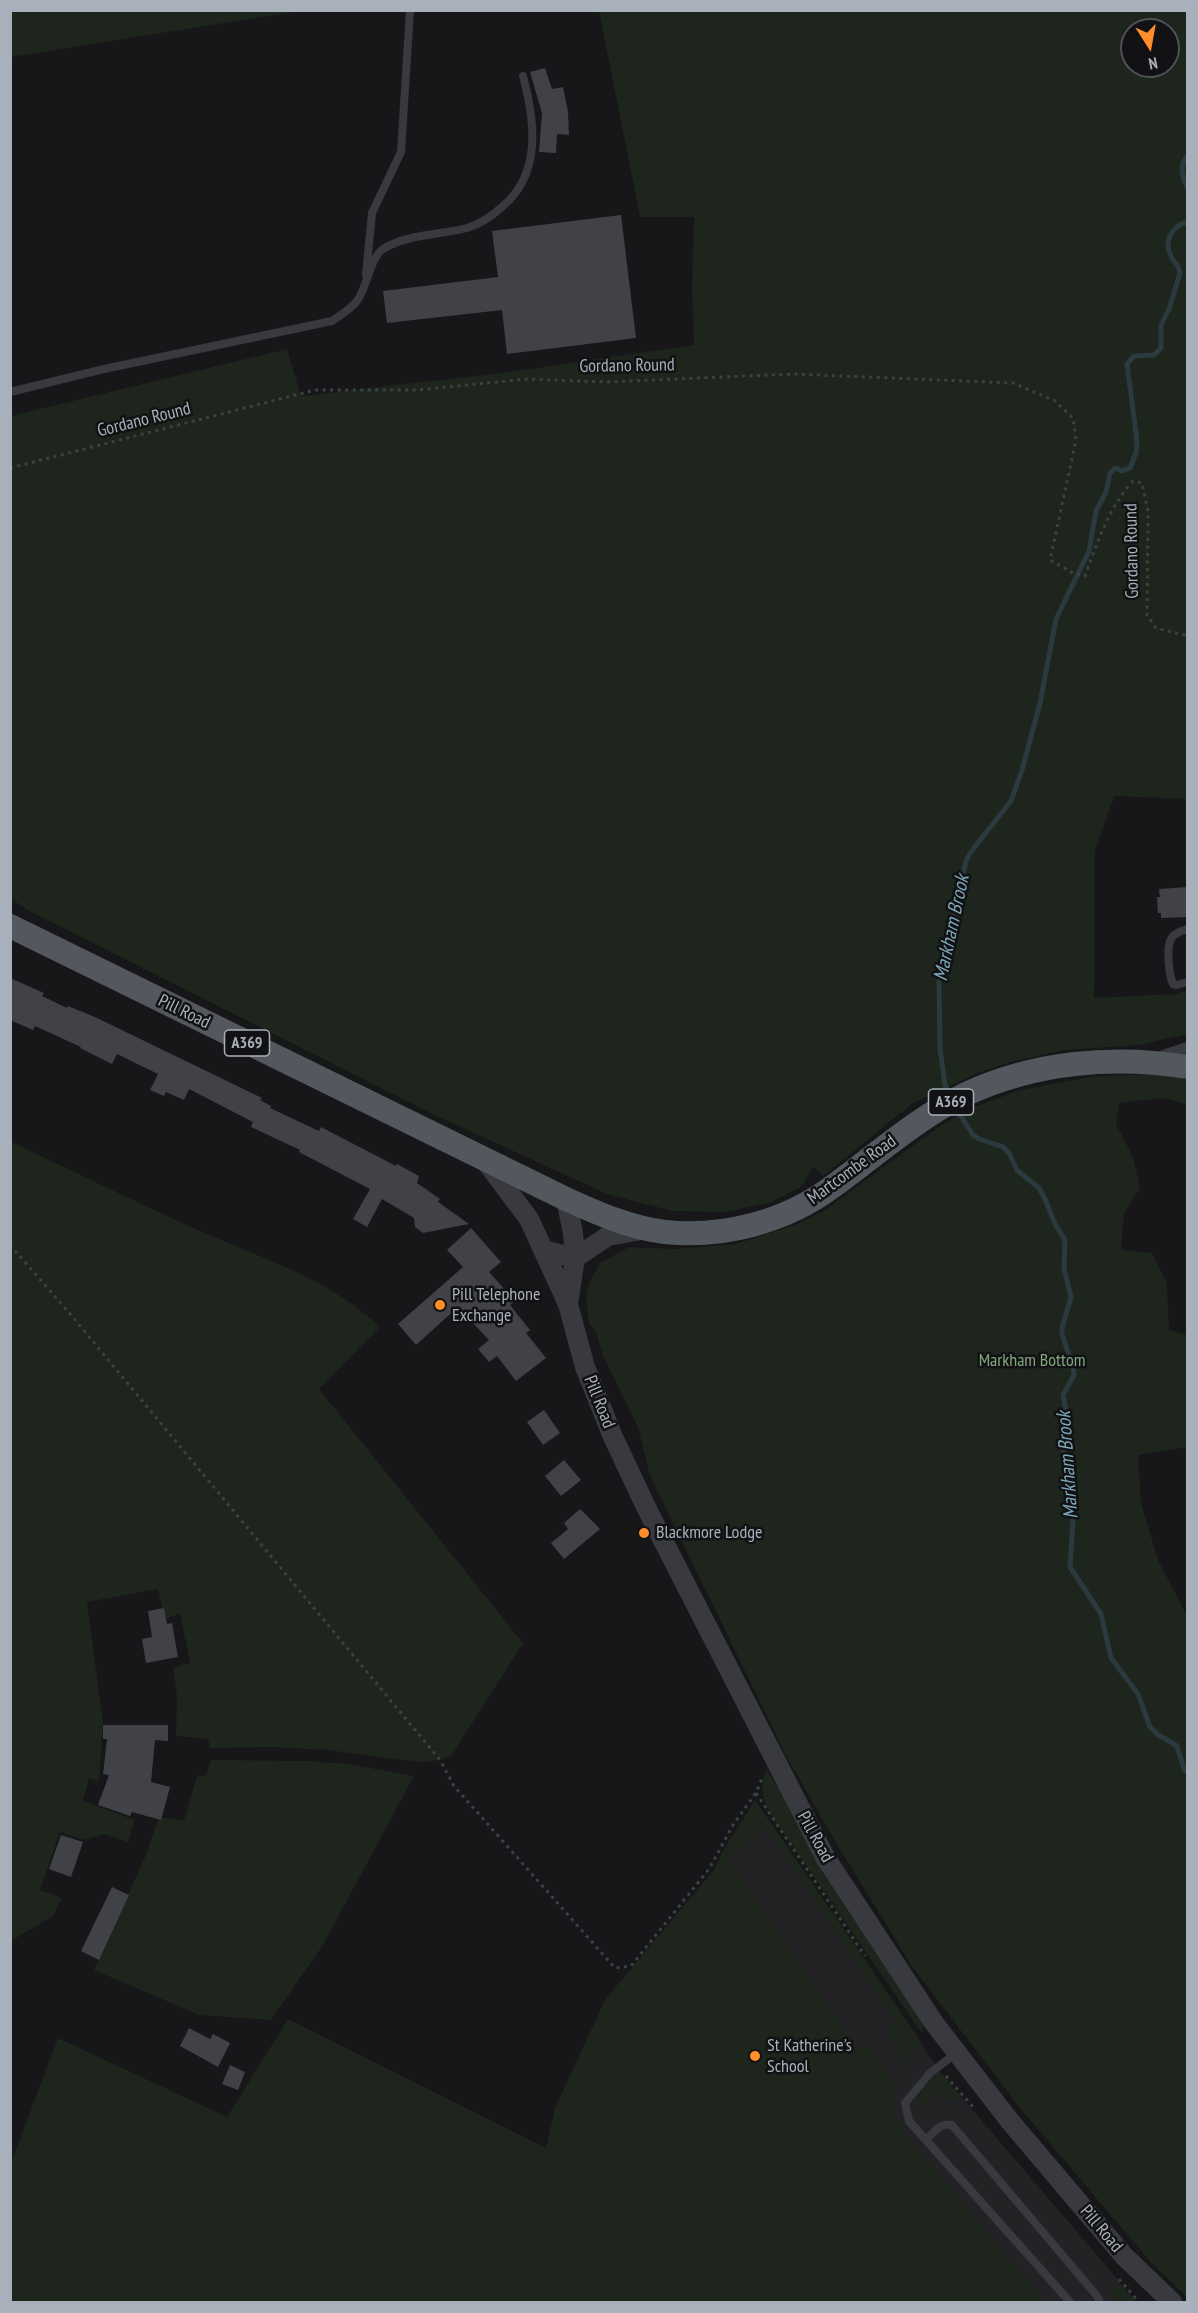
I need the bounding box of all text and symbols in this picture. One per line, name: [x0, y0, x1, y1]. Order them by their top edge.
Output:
north arrow: [1120, 18, 1180, 78]
text: N: [1147, 53, 1159, 74]
street label: Gordano Round: [579, 354, 675, 378]
street label: Gordano Round: [95, 398, 193, 442]
street label: Gordano Round: [1120, 503, 1144, 599]
water label: Markham Brook: [929, 873, 975, 983]
street label: Pill Road: [155, 990, 213, 1034]
road number: A369: [224, 1030, 270, 1056]
road number: A369: [928, 1089, 974, 1115]
street label: Martcombe Road: [804, 1131, 900, 1209]
place label: Pill Telephone Exchange: [452, 1284, 540, 1326]
marker: Pill Telephone Exchange: [433, 1298, 447, 1312]
park label: Markham Bottom: [979, 1350, 1085, 1372]
street label: Pill Road: [579, 1372, 619, 1432]
water label: Markham Brook: [1052, 1410, 1084, 1520]
place label: Blackmore Lodge: [656, 1522, 762, 1544]
marker: Blackmore Lodge: [637, 1526, 651, 1540]
street label: Pill Road: [792, 1808, 838, 1866]
place label: St Katherine's School: [767, 2035, 852, 2078]
marker: St Katherine's School: [748, 2049, 762, 2063]
street label: Pill Road: [1075, 2201, 1127, 2257]

